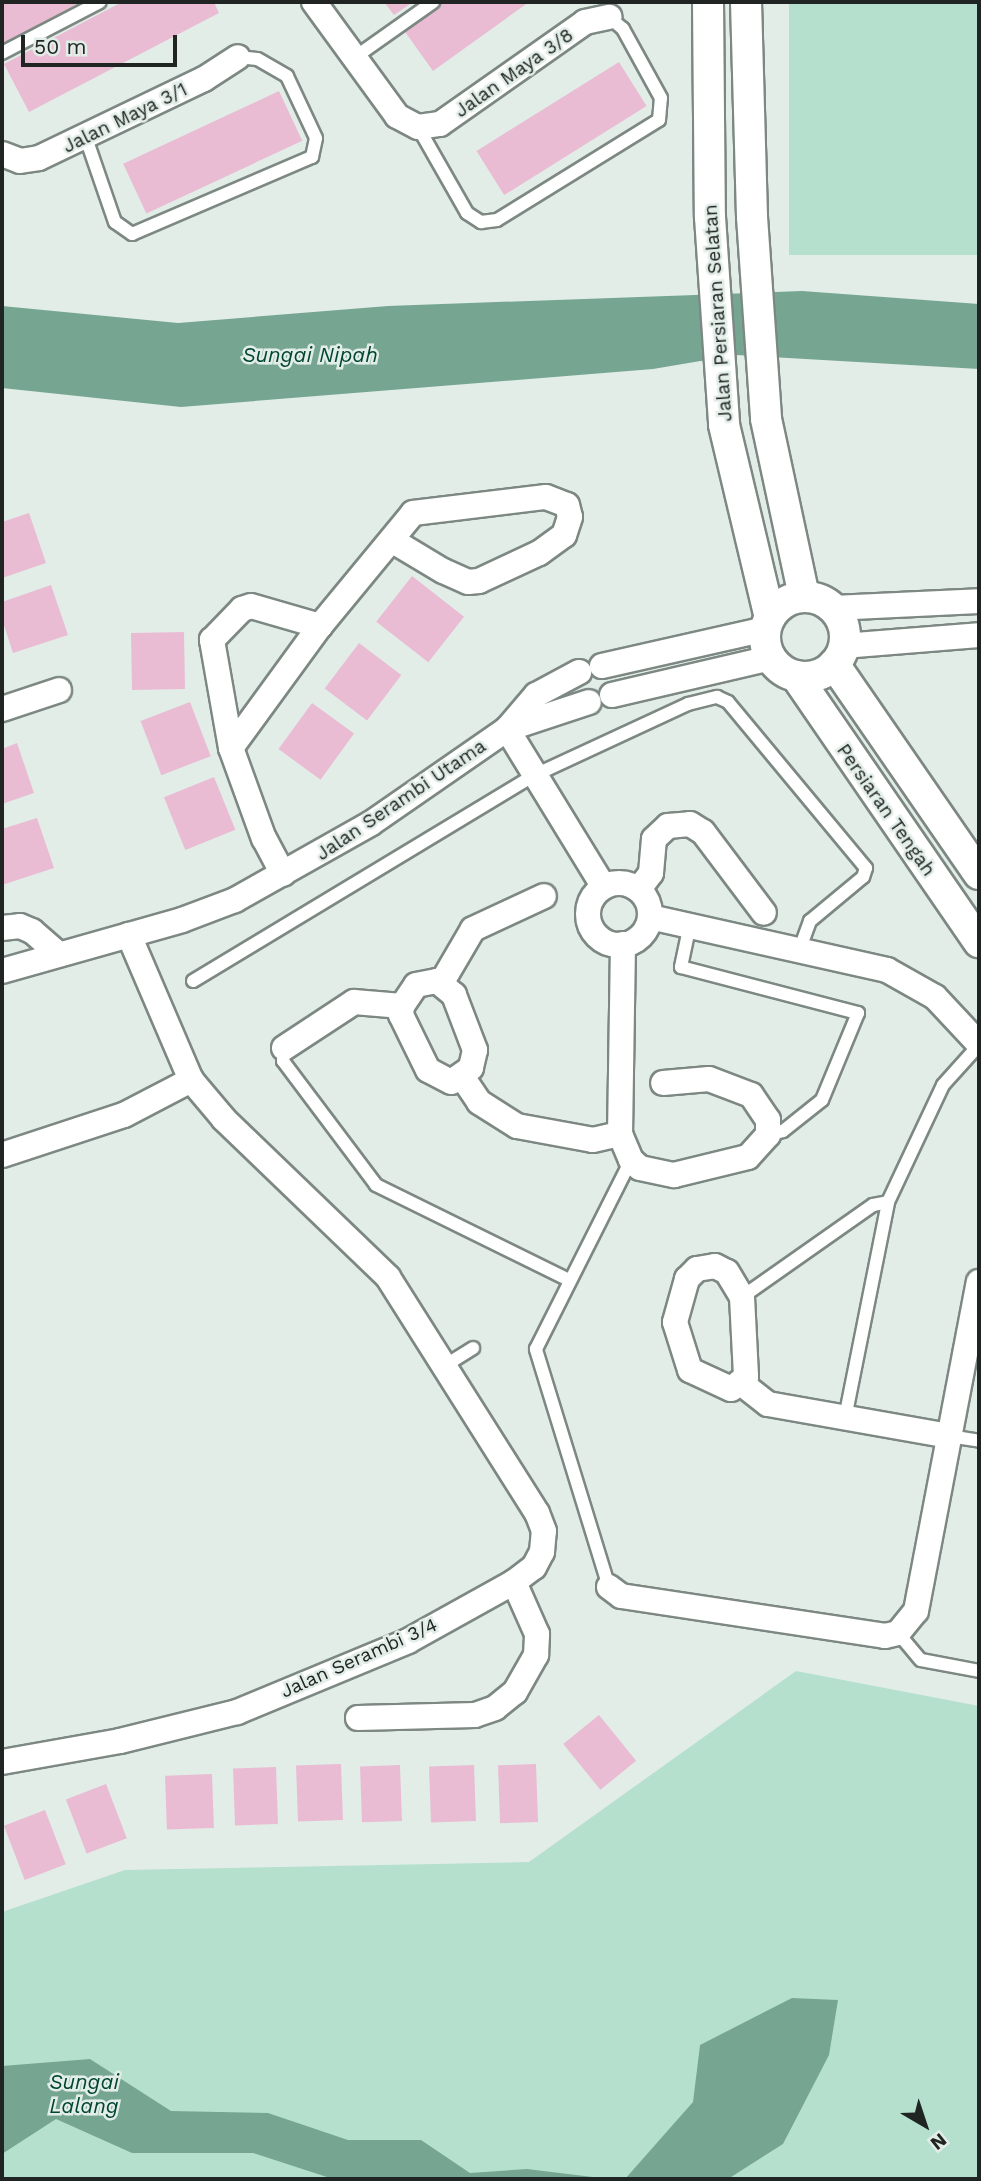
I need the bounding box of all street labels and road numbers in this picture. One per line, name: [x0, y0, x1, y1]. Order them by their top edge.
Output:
street label: Jalan Maya 3/8: [450, 24, 578, 122]
street label: Jalan Maya 3/1: [59, 78, 191, 158]
street label: Jalan Persiaran Selatan: [699, 204, 737, 422]
street label: Jalan Serambi Utama: [312, 735, 490, 865]
street label: Persiaran Tengah: [832, 739, 940, 881]
street label: Jalan Serambi 3/4: [277, 1613, 441, 1703]

